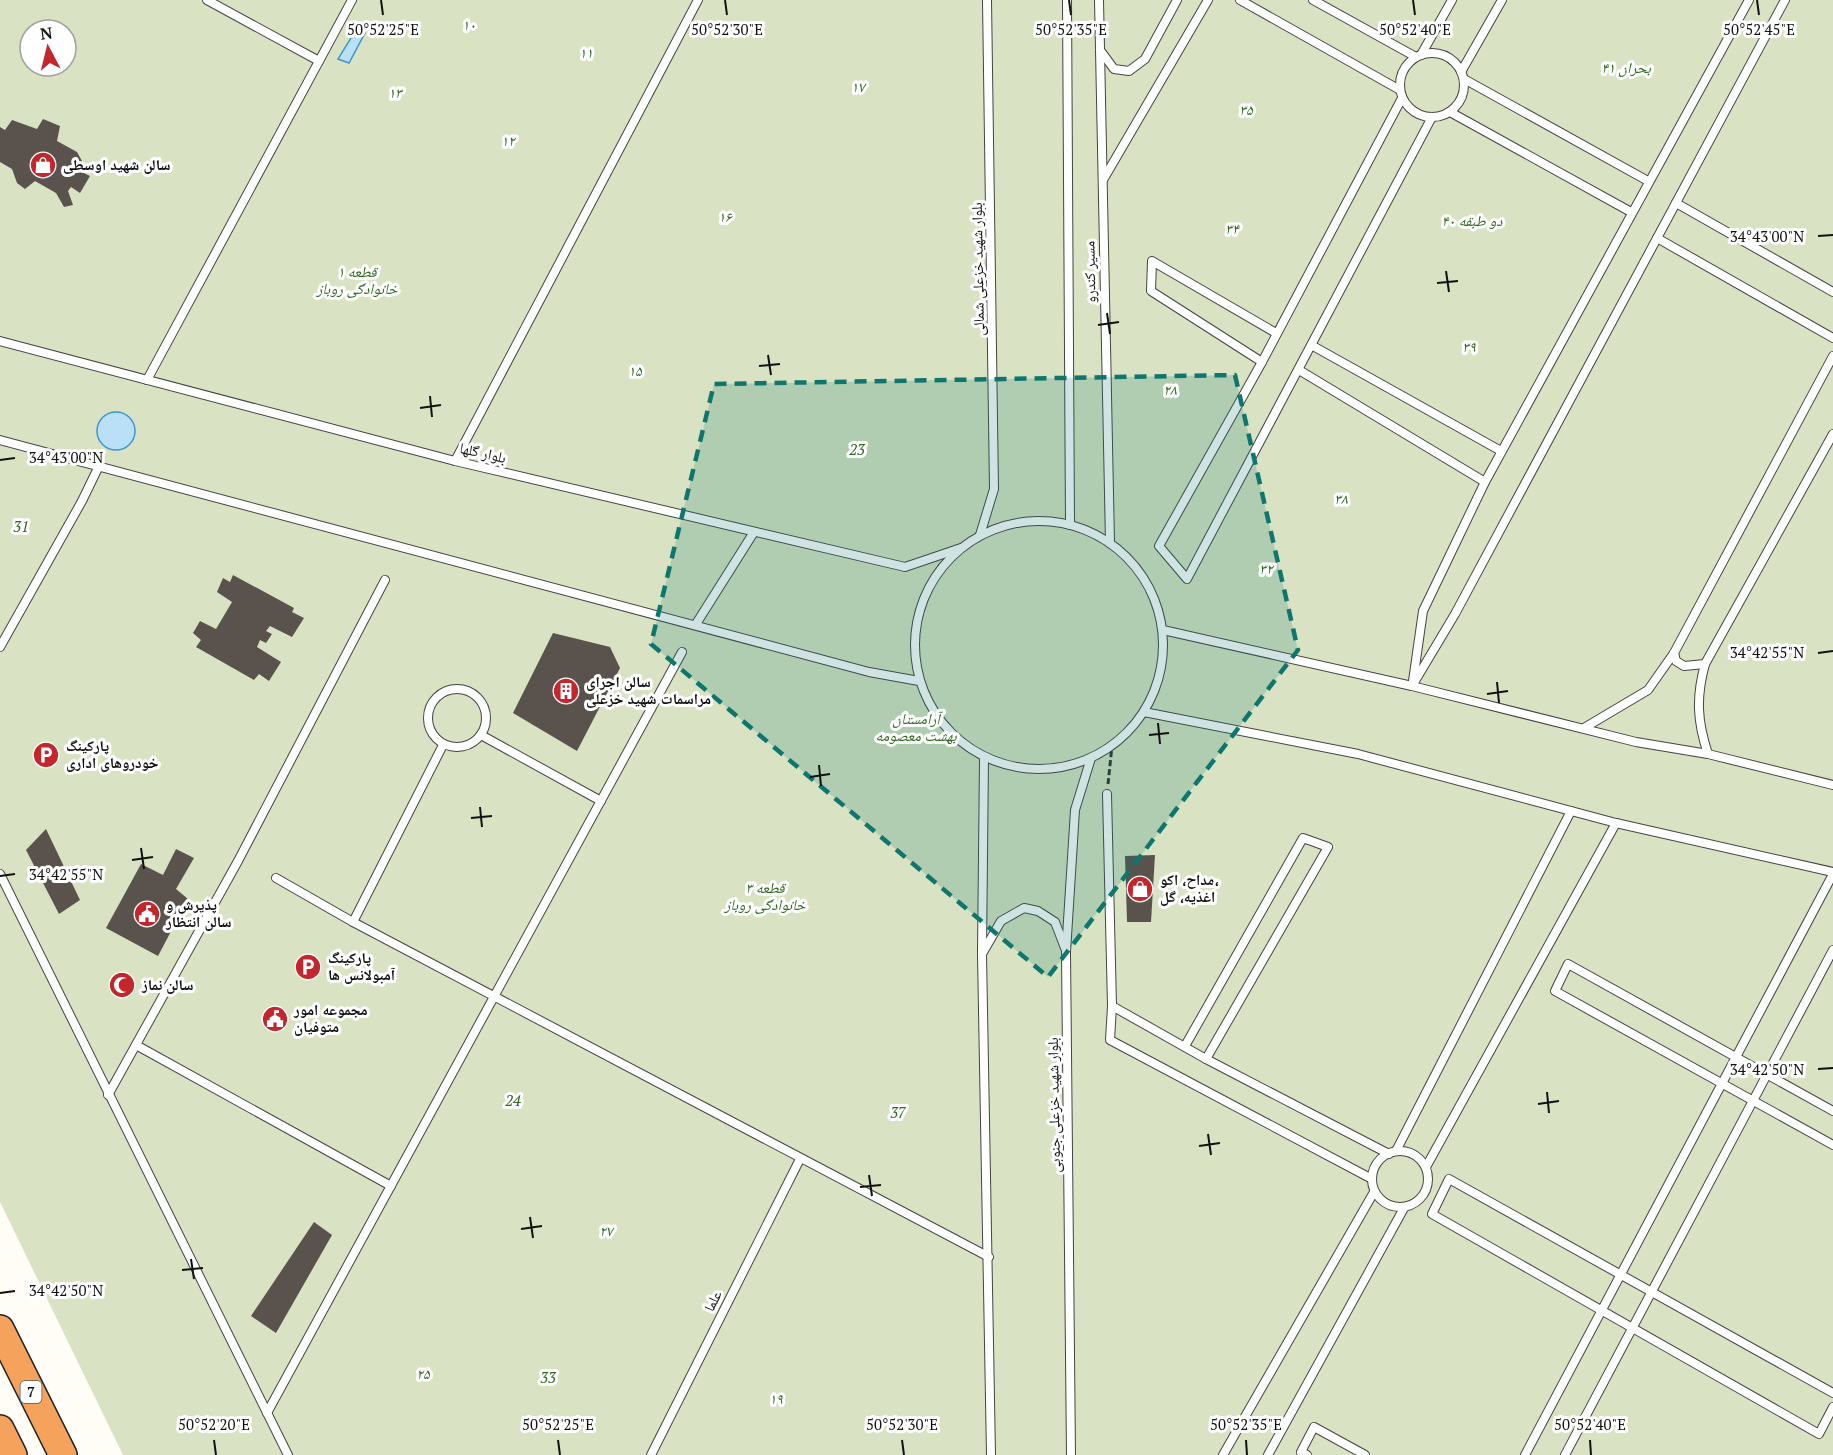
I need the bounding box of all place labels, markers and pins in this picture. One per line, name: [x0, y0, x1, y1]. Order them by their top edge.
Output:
shop icon: سالن شهید اوسطی: [28, 150, 58, 180]
place label: سالن شهید اوسطی: [63, 154, 170, 174]
place label: سالن اجرای مراسمات شهید خزعلی: [586, 671, 711, 708]
building icon: سالن اجرای مراسمات شهید خزعلی: [551, 676, 581, 706]
place label: پارکینگ خودروهای اداری: [66, 735, 159, 772]
parking icon: پارکینگ خودروهای اداری: [31, 740, 61, 770]
place label: مداح، اکو، اغذیه، گل: [1160, 869, 1219, 906]
shop icon: مداح، اکو، اغذیه، گل: [1125, 874, 1155, 904]
place label: پذیرش و سالن انتظار: [165, 894, 231, 931]
public building icon: پذیرش و سالن انتظار: [132, 899, 162, 929]
place label: پارکینگ آمبولانس ها: [328, 947, 396, 984]
parking icon: پارکینگ آمبولانس ها: [293, 952, 323, 982]
mosque icon: سالن نماز: [107, 970, 137, 1000]
place label: سالن نماز: [141, 974, 193, 994]
place label: مجموعه امور متوفیان: [293, 999, 368, 1036]
public building icon: مجموعه امور متوفیان: [260, 1004, 290, 1034]

